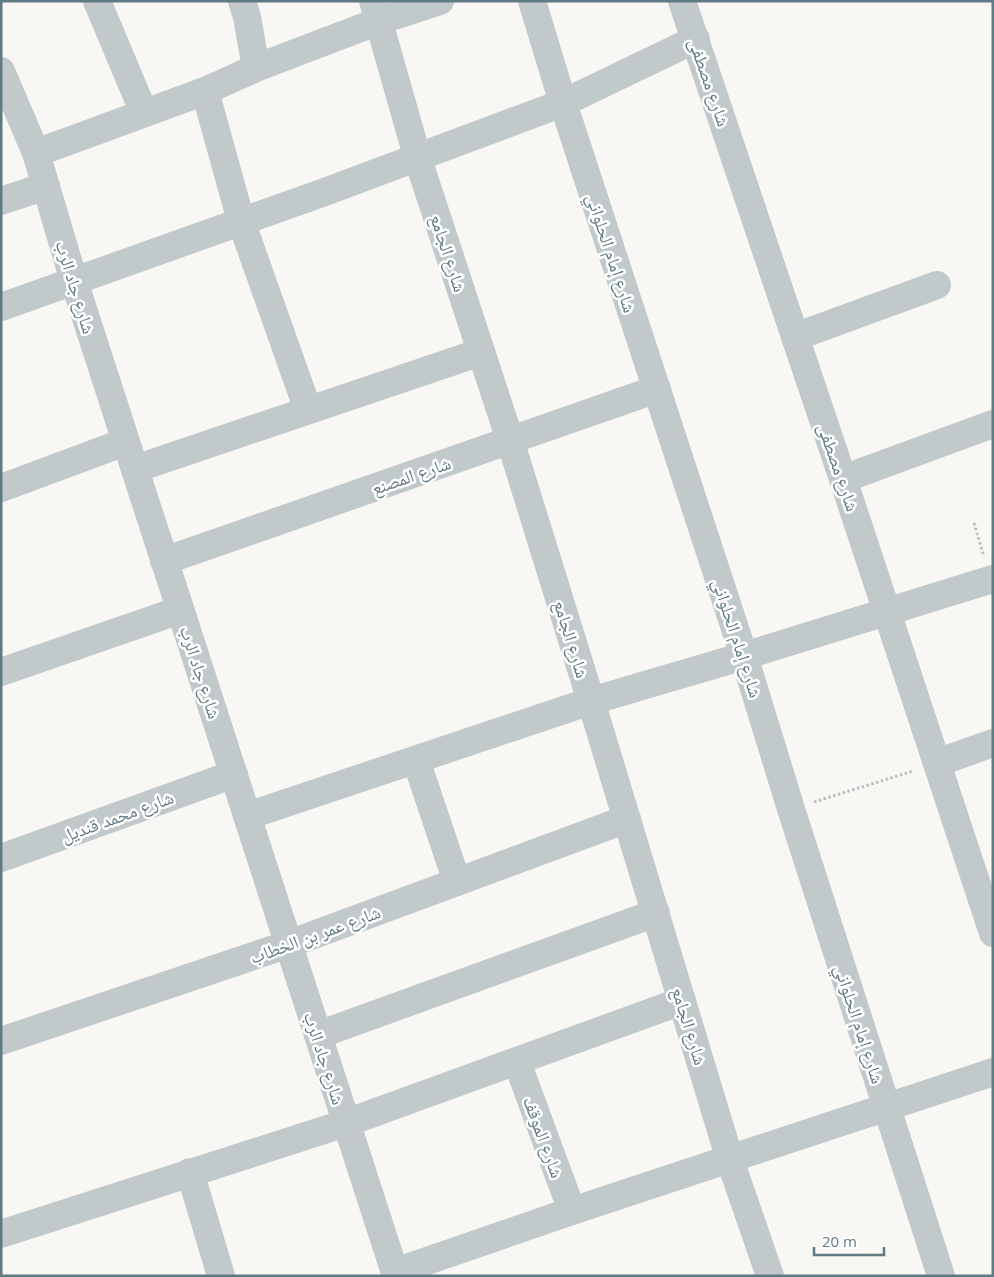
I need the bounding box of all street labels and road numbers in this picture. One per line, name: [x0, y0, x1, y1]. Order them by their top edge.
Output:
street label: شارع مصطفى: [684, 35, 736, 129]
street label: شارع إمام الحلواني: [578, 190, 643, 317]
street label: شارع الجامع: [424, 211, 473, 295]
street label: شارع جاد الرب: [50, 237, 102, 337]
street label: شارع مصطفى: [813, 420, 865, 514]
street label: شارع المصنع: [368, 450, 454, 501]
street label: شارع إمام الحلواني: [704, 575, 769, 702]
street label: شارع الجامع: [548, 597, 595, 681]
street label: شارع جاد الرب: [175, 622, 227, 722]
street label: شارع محمد قنديل: [57, 785, 177, 847]
street label: شارع عمر بن الخطاب: [246, 899, 384, 969]
street label: شارع إمام الحلواني: [826, 961, 891, 1088]
street label: شارع الجامع: [666, 984, 713, 1068]
street label: شارع جاد الرب: [299, 1008, 351, 1108]
street label: شارع الموقف: [518, 1093, 570, 1181]

